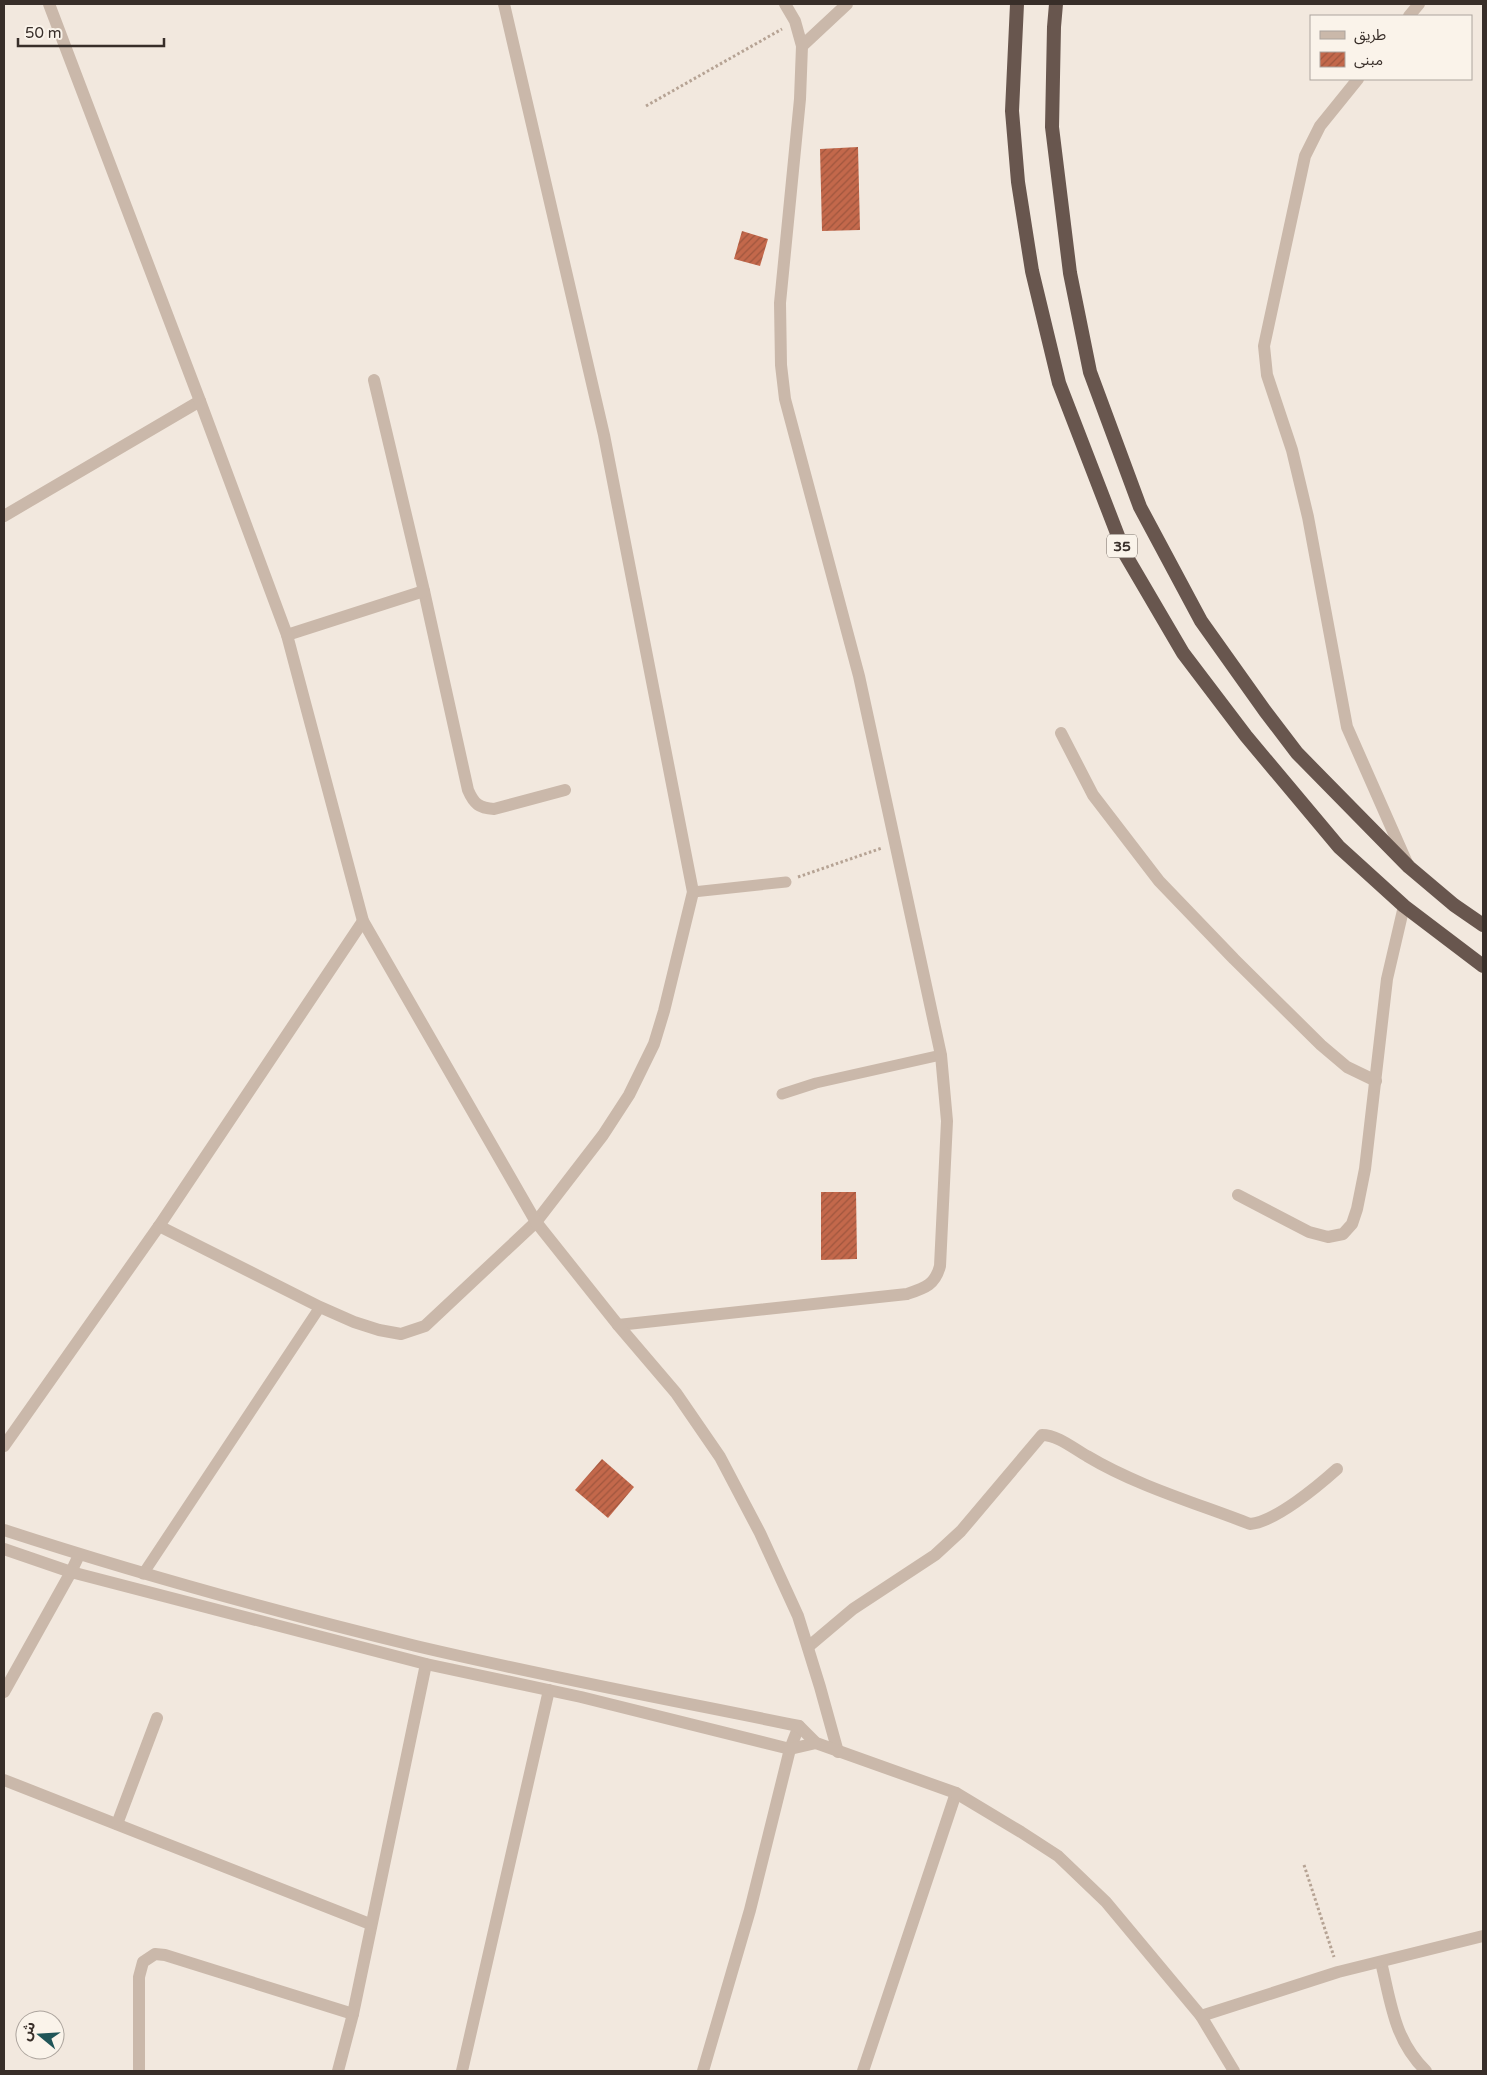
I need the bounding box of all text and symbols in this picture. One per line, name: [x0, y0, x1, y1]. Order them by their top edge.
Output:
scale bar: [18, 15, 164, 47]
legend: [1310, 15, 1472, 80]
text: 50 m: [25, 24, 62, 42]
text: طريق: [1354, 26, 1386, 45]
text: مبنى: [1354, 51, 1383, 69]
road number: 35: [1107, 534, 1137, 558]
north arrow: [15, 2010, 65, 2060]
text: ش: [17, 2019, 39, 2043]

